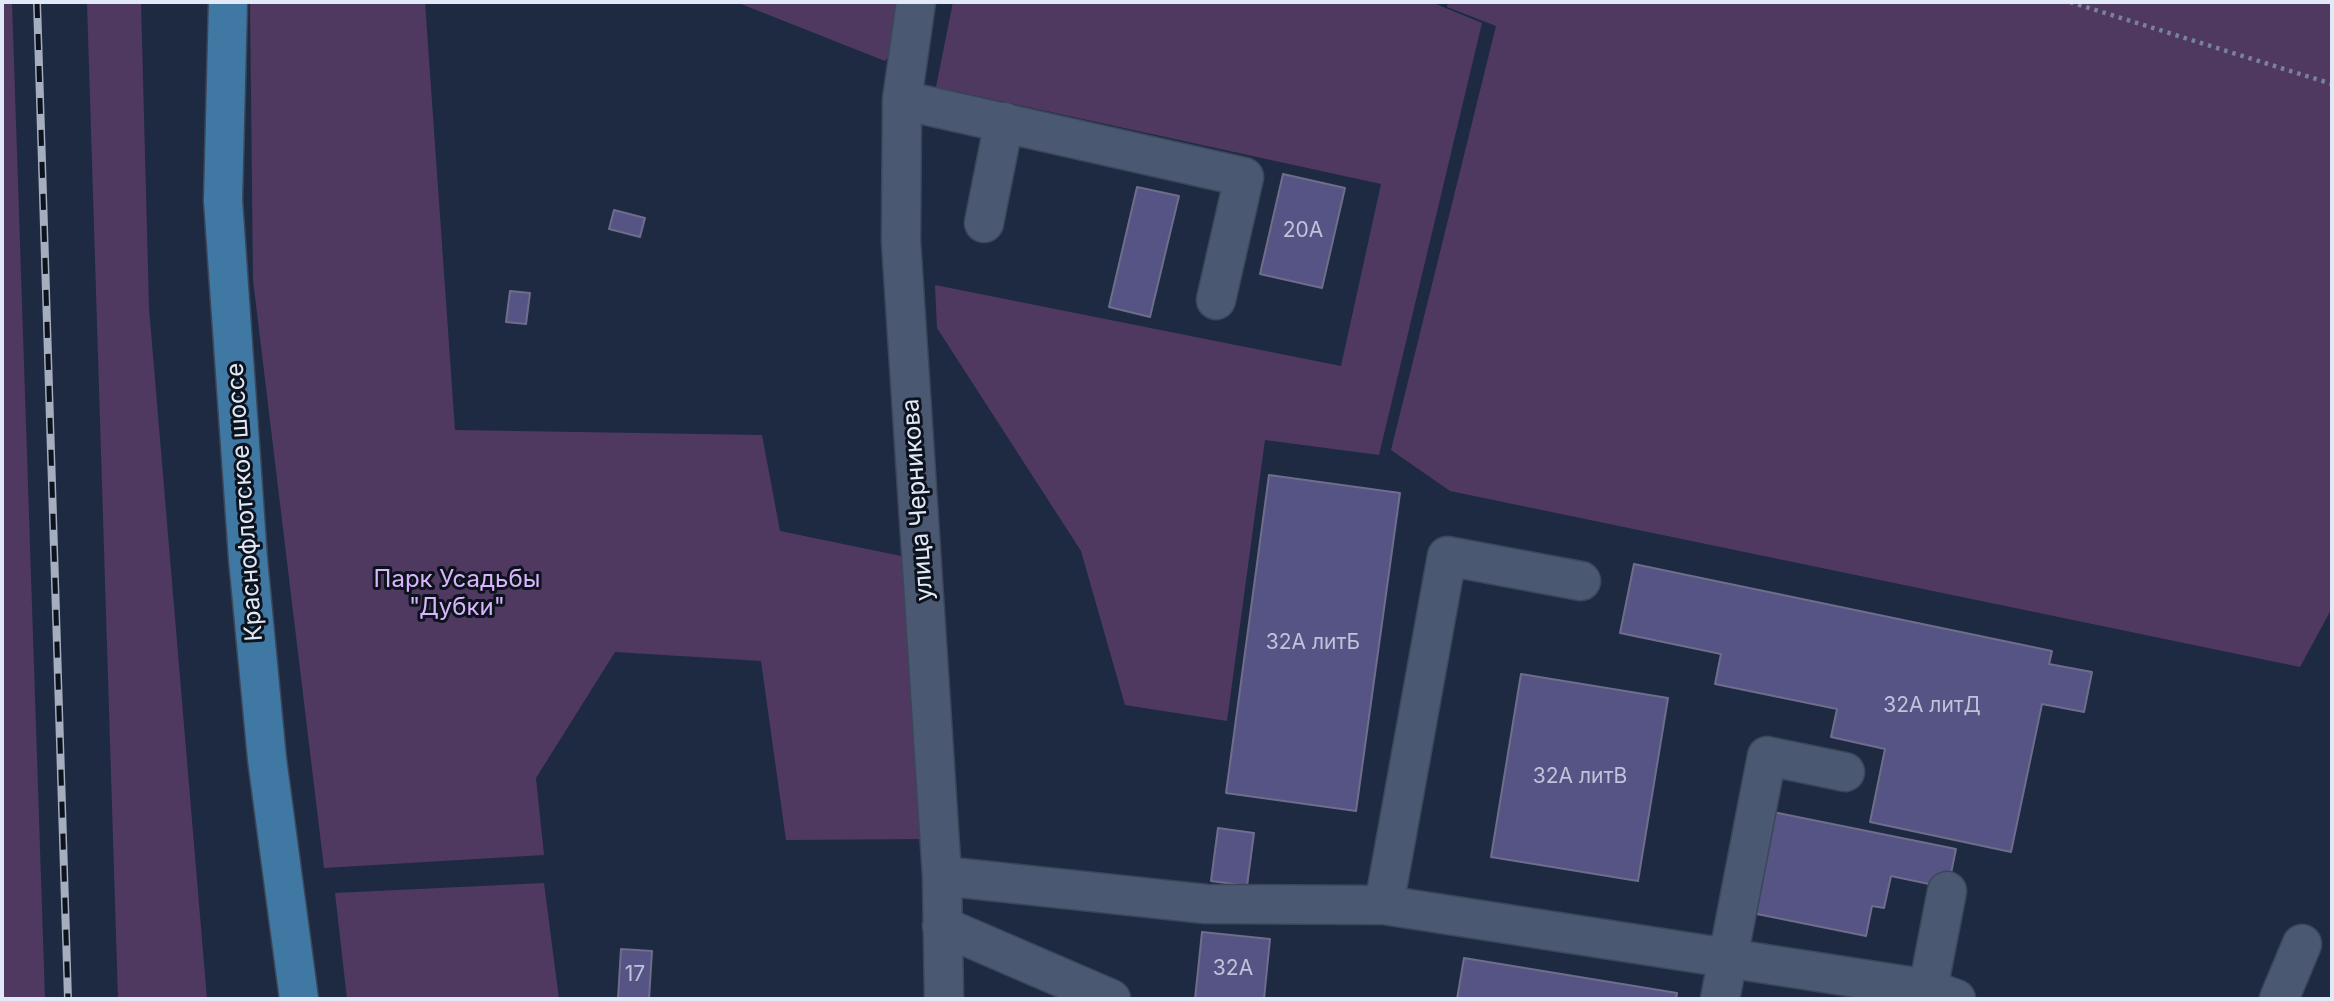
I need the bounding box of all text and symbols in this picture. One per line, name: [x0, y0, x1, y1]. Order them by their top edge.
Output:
house number: 20А: [1283, 218, 1323, 244]
street label: Краснофлотское шоссе: [221, 362, 269, 642]
street label: улица Черникова: [897, 398, 939, 602]
park label: Парк Усадьбы "Дубки": [374, 566, 540, 622]
house number: 32А литБ: [1266, 630, 1360, 656]
house number: 32А литД: [1883, 693, 1981, 719]
house number: 32А литВ: [1533, 764, 1627, 790]
house number: 32А: [1213, 956, 1253, 982]
house number: 17: [625, 962, 645, 988]

